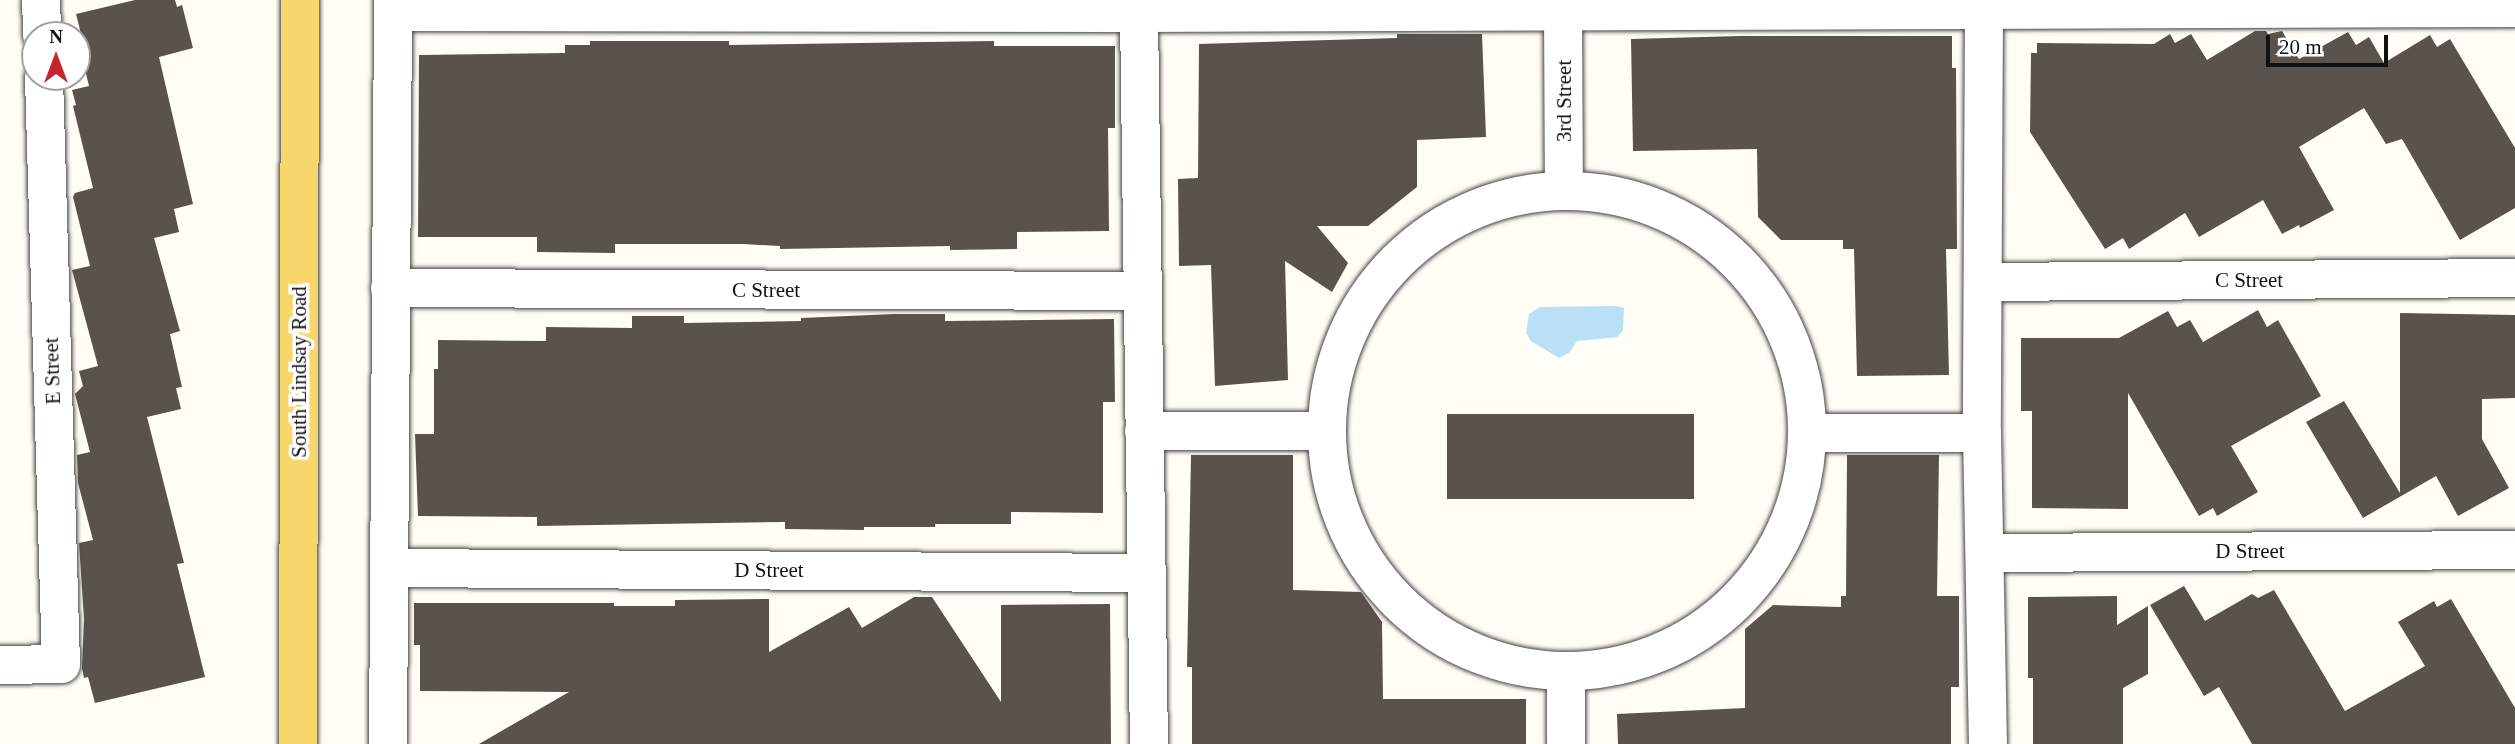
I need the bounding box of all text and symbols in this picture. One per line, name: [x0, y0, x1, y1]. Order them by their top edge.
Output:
north arrow: [21, 21, 91, 91]
scale bar: [2270, 21, 2392, 65]
text: N: [49, 26, 63, 47]
text: 20 m: [2279, 35, 2322, 59]
street label: 3rd Street: [1551, 60, 1577, 142]
street label: C Street: [2215, 267, 2283, 293]
street label: C Street: [732, 277, 800, 303]
street label: South Lindsay Road: [286, 286, 312, 458]
street label: E Street: [38, 337, 66, 405]
street label: D Street: [2215, 538, 2285, 564]
street label: D Street: [734, 557, 804, 583]

